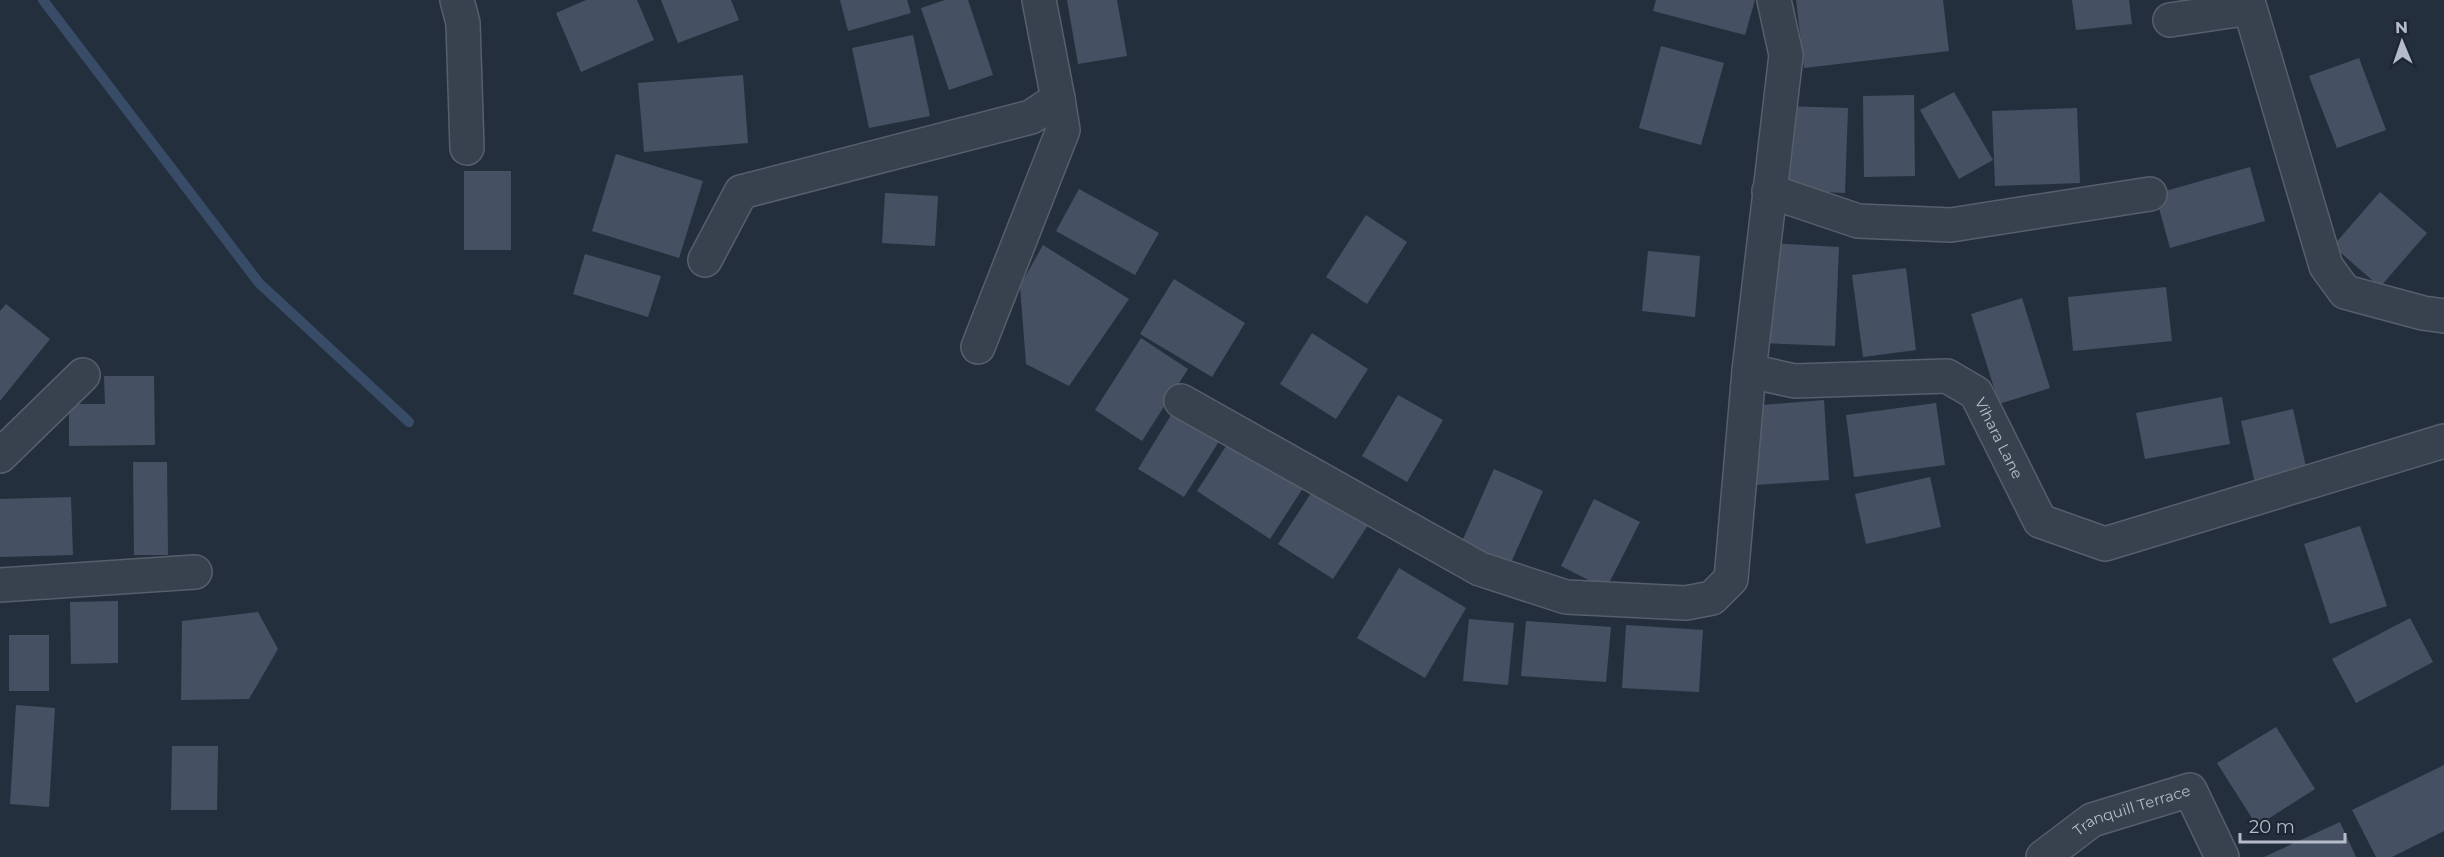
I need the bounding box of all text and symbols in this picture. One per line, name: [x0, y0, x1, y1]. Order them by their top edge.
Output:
north arrow: [2372, 12, 2432, 72]
text: N: [2395, 18, 2408, 37]
street label: Vihara Lane: [1971, 394, 2027, 482]
street label: Tranquill Terrace: [2069, 780, 2193, 840]
scale bar: [2240, 806, 2345, 844]
text: 20 m: [2249, 816, 2295, 838]

